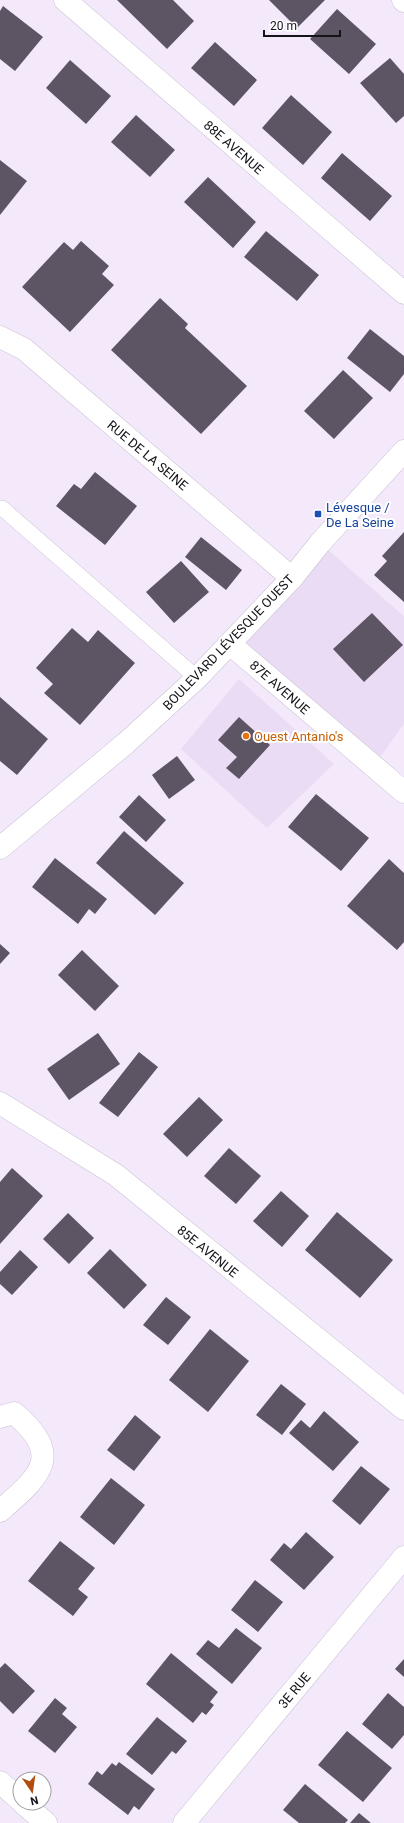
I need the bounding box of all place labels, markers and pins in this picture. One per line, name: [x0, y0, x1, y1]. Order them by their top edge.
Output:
place label: Lévesque / De La Seine: [326, 500, 394, 530]
marker: Lévesque / De La Seine: [313, 509, 323, 519]
place label: Ouest Antanio's: [254, 729, 344, 744]
marker: Ouest Antanio's: [241, 731, 251, 741]

